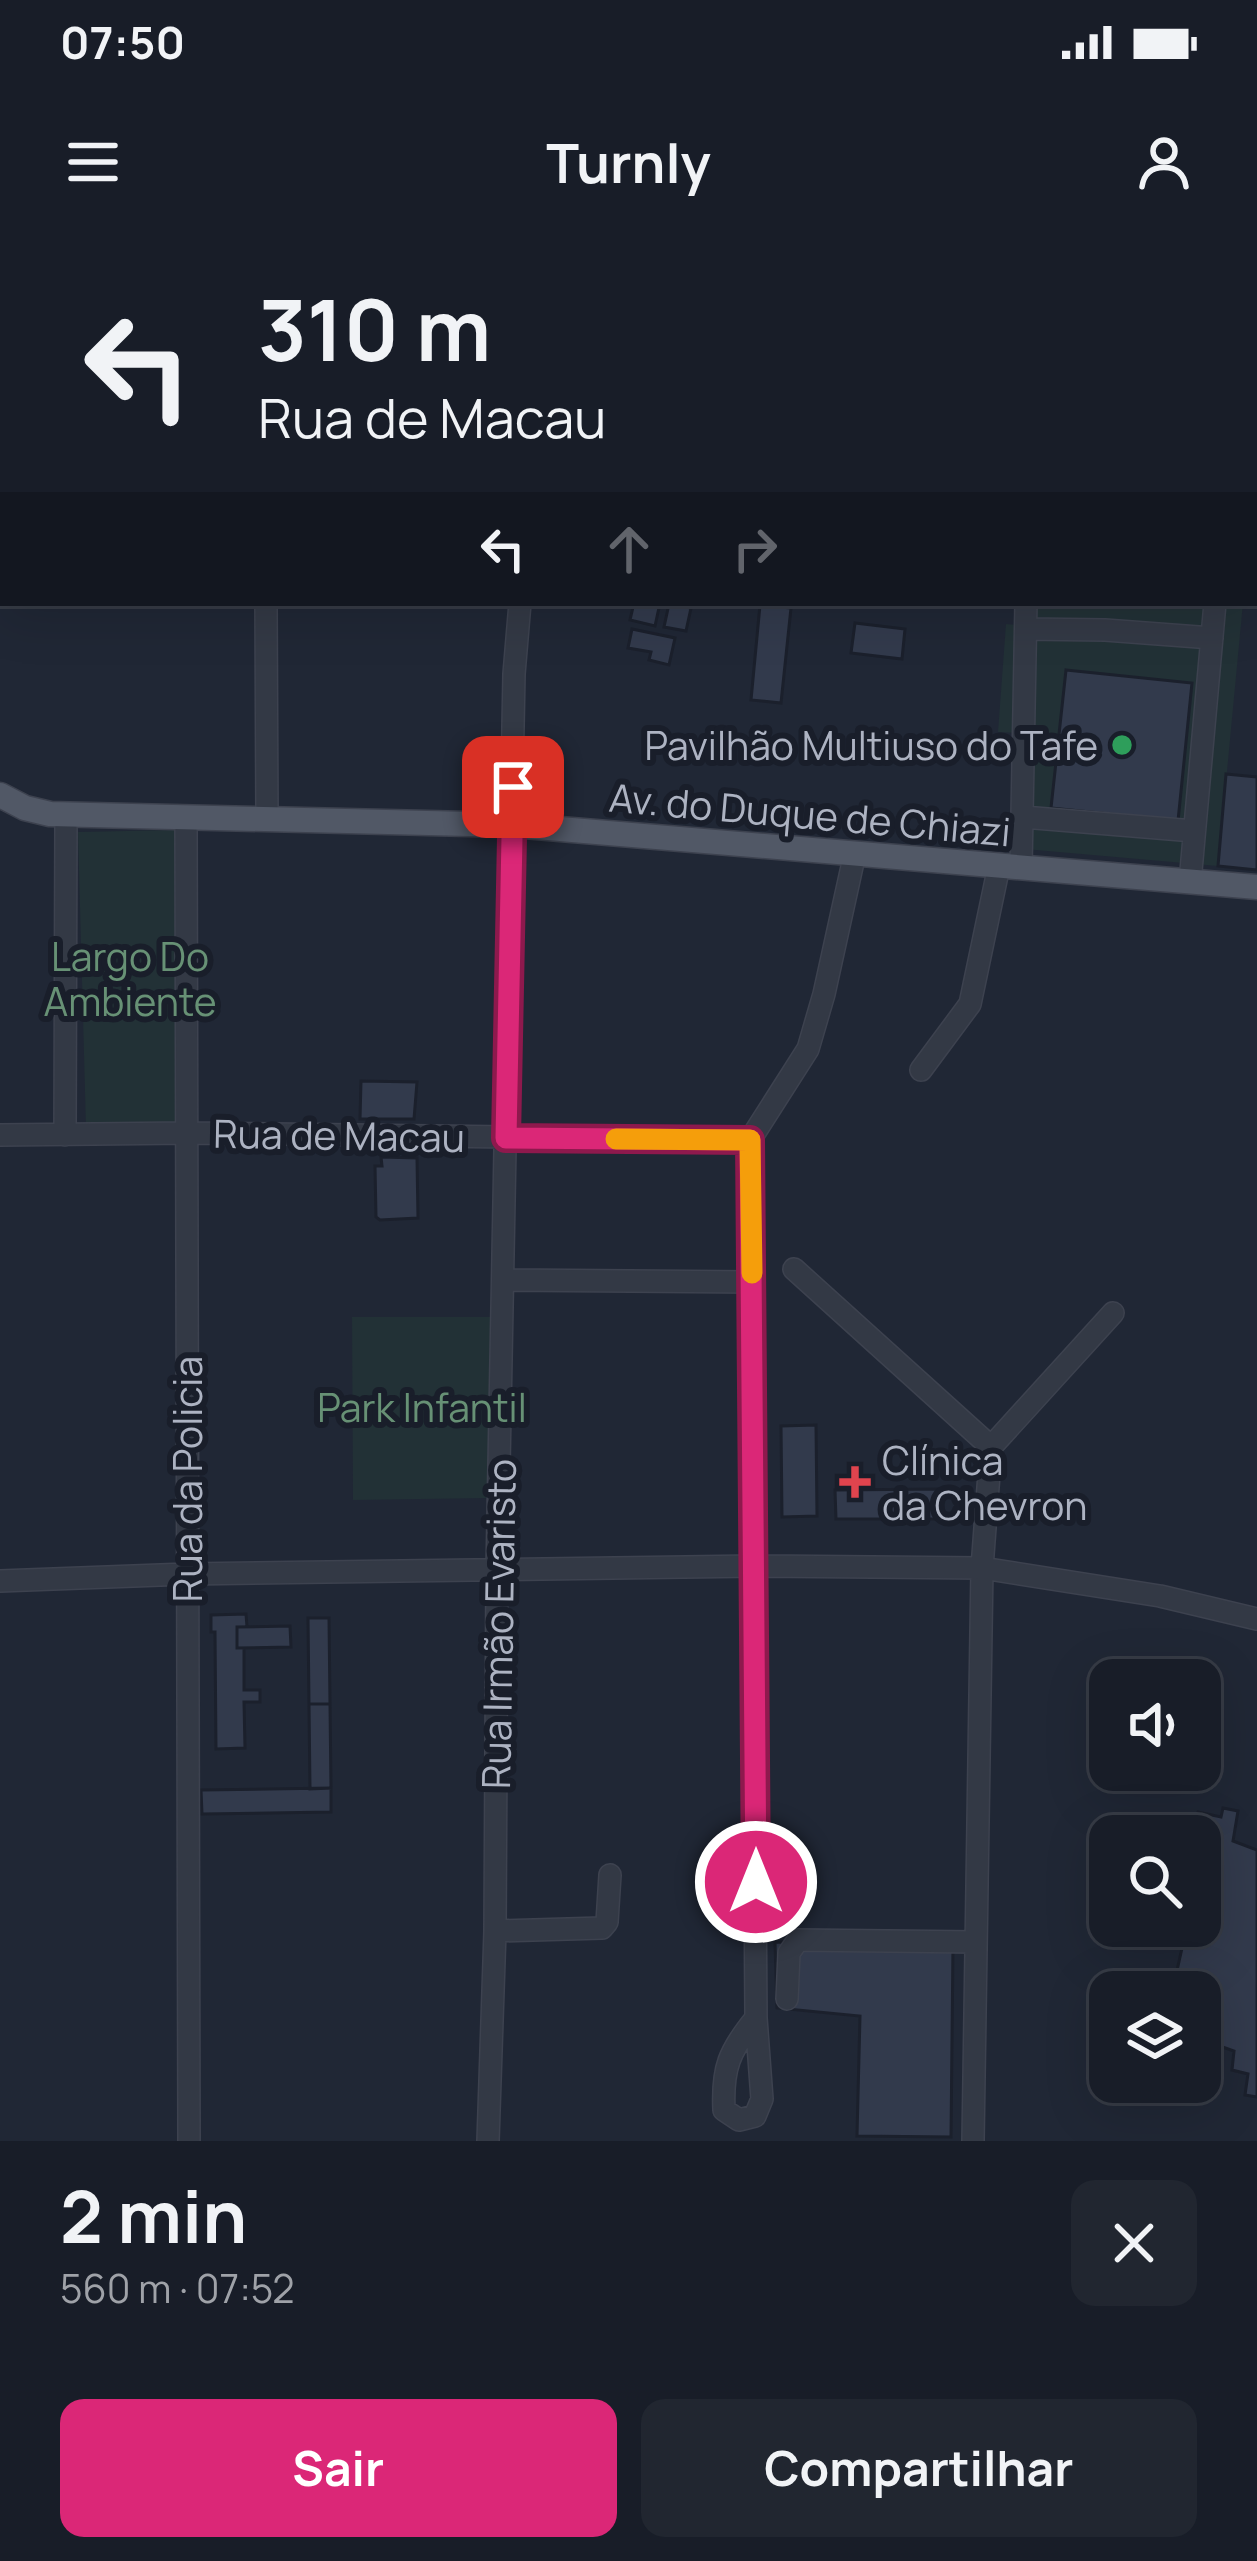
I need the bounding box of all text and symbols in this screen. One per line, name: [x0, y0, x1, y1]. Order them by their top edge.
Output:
text: 07:50: [60, 11, 185, 73]
text: Turnly: [546, 125, 711, 199]
icon: menu: [60, 129, 126, 195]
icon: person: [1131, 129, 1197, 195]
text: 310 m: [258, 271, 491, 386]
icon: left: [60, 288, 216, 444]
text: Rua de Macau: [258, 380, 606, 454]
icon: left: [470, 516, 536, 582]
icon: ahead: [596, 516, 662, 582]
icon: right: [722, 516, 788, 582]
place label: Pavilhão Multiuso do Tafe: [644, 718, 1098, 772]
marker: Pavilhão Multiuso do Tafe: [1109, 732, 1135, 758]
pin: [462, 736, 564, 838]
icon: arrive: [480, 754, 546, 820]
street label: Av. do Duque de Chiazi: [607, 770, 1013, 858]
park label: Largo Do Ambiente: [44, 929, 217, 1028]
street label: Rua de Macau: [213, 1106, 465, 1164]
street label: Rua da Policia: [160, 1356, 214, 1602]
park label: Park Infantil: [317, 1380, 527, 1434]
place label: Clínica da Chevron: [882, 1433, 1087, 1532]
street label: Rua Irmão Evaristo: [468, 1459, 528, 1789]
marker: Clínica da Chevron: [839, 1466, 871, 1498]
map controls: [1089, 1659, 1221, 2103]
button: sound: [1089, 1659, 1221, 1791]
button: search: [1089, 1815, 1221, 1947]
position arrow: [693, 1819, 819, 1945]
button: layers: [1089, 1971, 1221, 2103]
text: 2 min: [60, 2166, 247, 2265]
button: close: [1071, 2180, 1197, 2306]
text: 560 m · 07:52: [60, 2261, 295, 2315]
button: Sair: [60, 2399, 617, 2537]
button: Compartilhar: [641, 2399, 1197, 2537]

